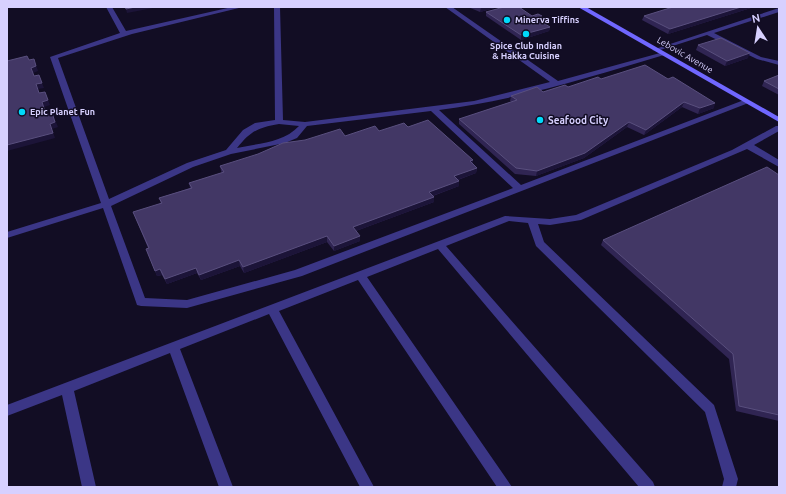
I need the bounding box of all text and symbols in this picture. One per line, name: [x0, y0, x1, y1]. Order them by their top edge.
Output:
north arrow: [738, 8, 778, 48]
text: N: [751, 11, 761, 25]
marker: Minerva Tiffins: [502, 15, 512, 25]
place label: Minerva Tiffins: [515, 15, 579, 25]
marker: Spice Club Indian & Hakka Cuisine: [521, 29, 531, 39]
street label: Lebovic Avenue: [655, 35, 715, 75]
place label: Spice Club Indian & Hakka Cuisine: [490, 41, 562, 61]
marker: Epic Planet Fun: [17, 107, 27, 117]
place label: Epic Planet Fun: [30, 107, 95, 117]
marker: Seafood City: [535, 115, 545, 125]
place label: Seafood City: [548, 115, 609, 126]

